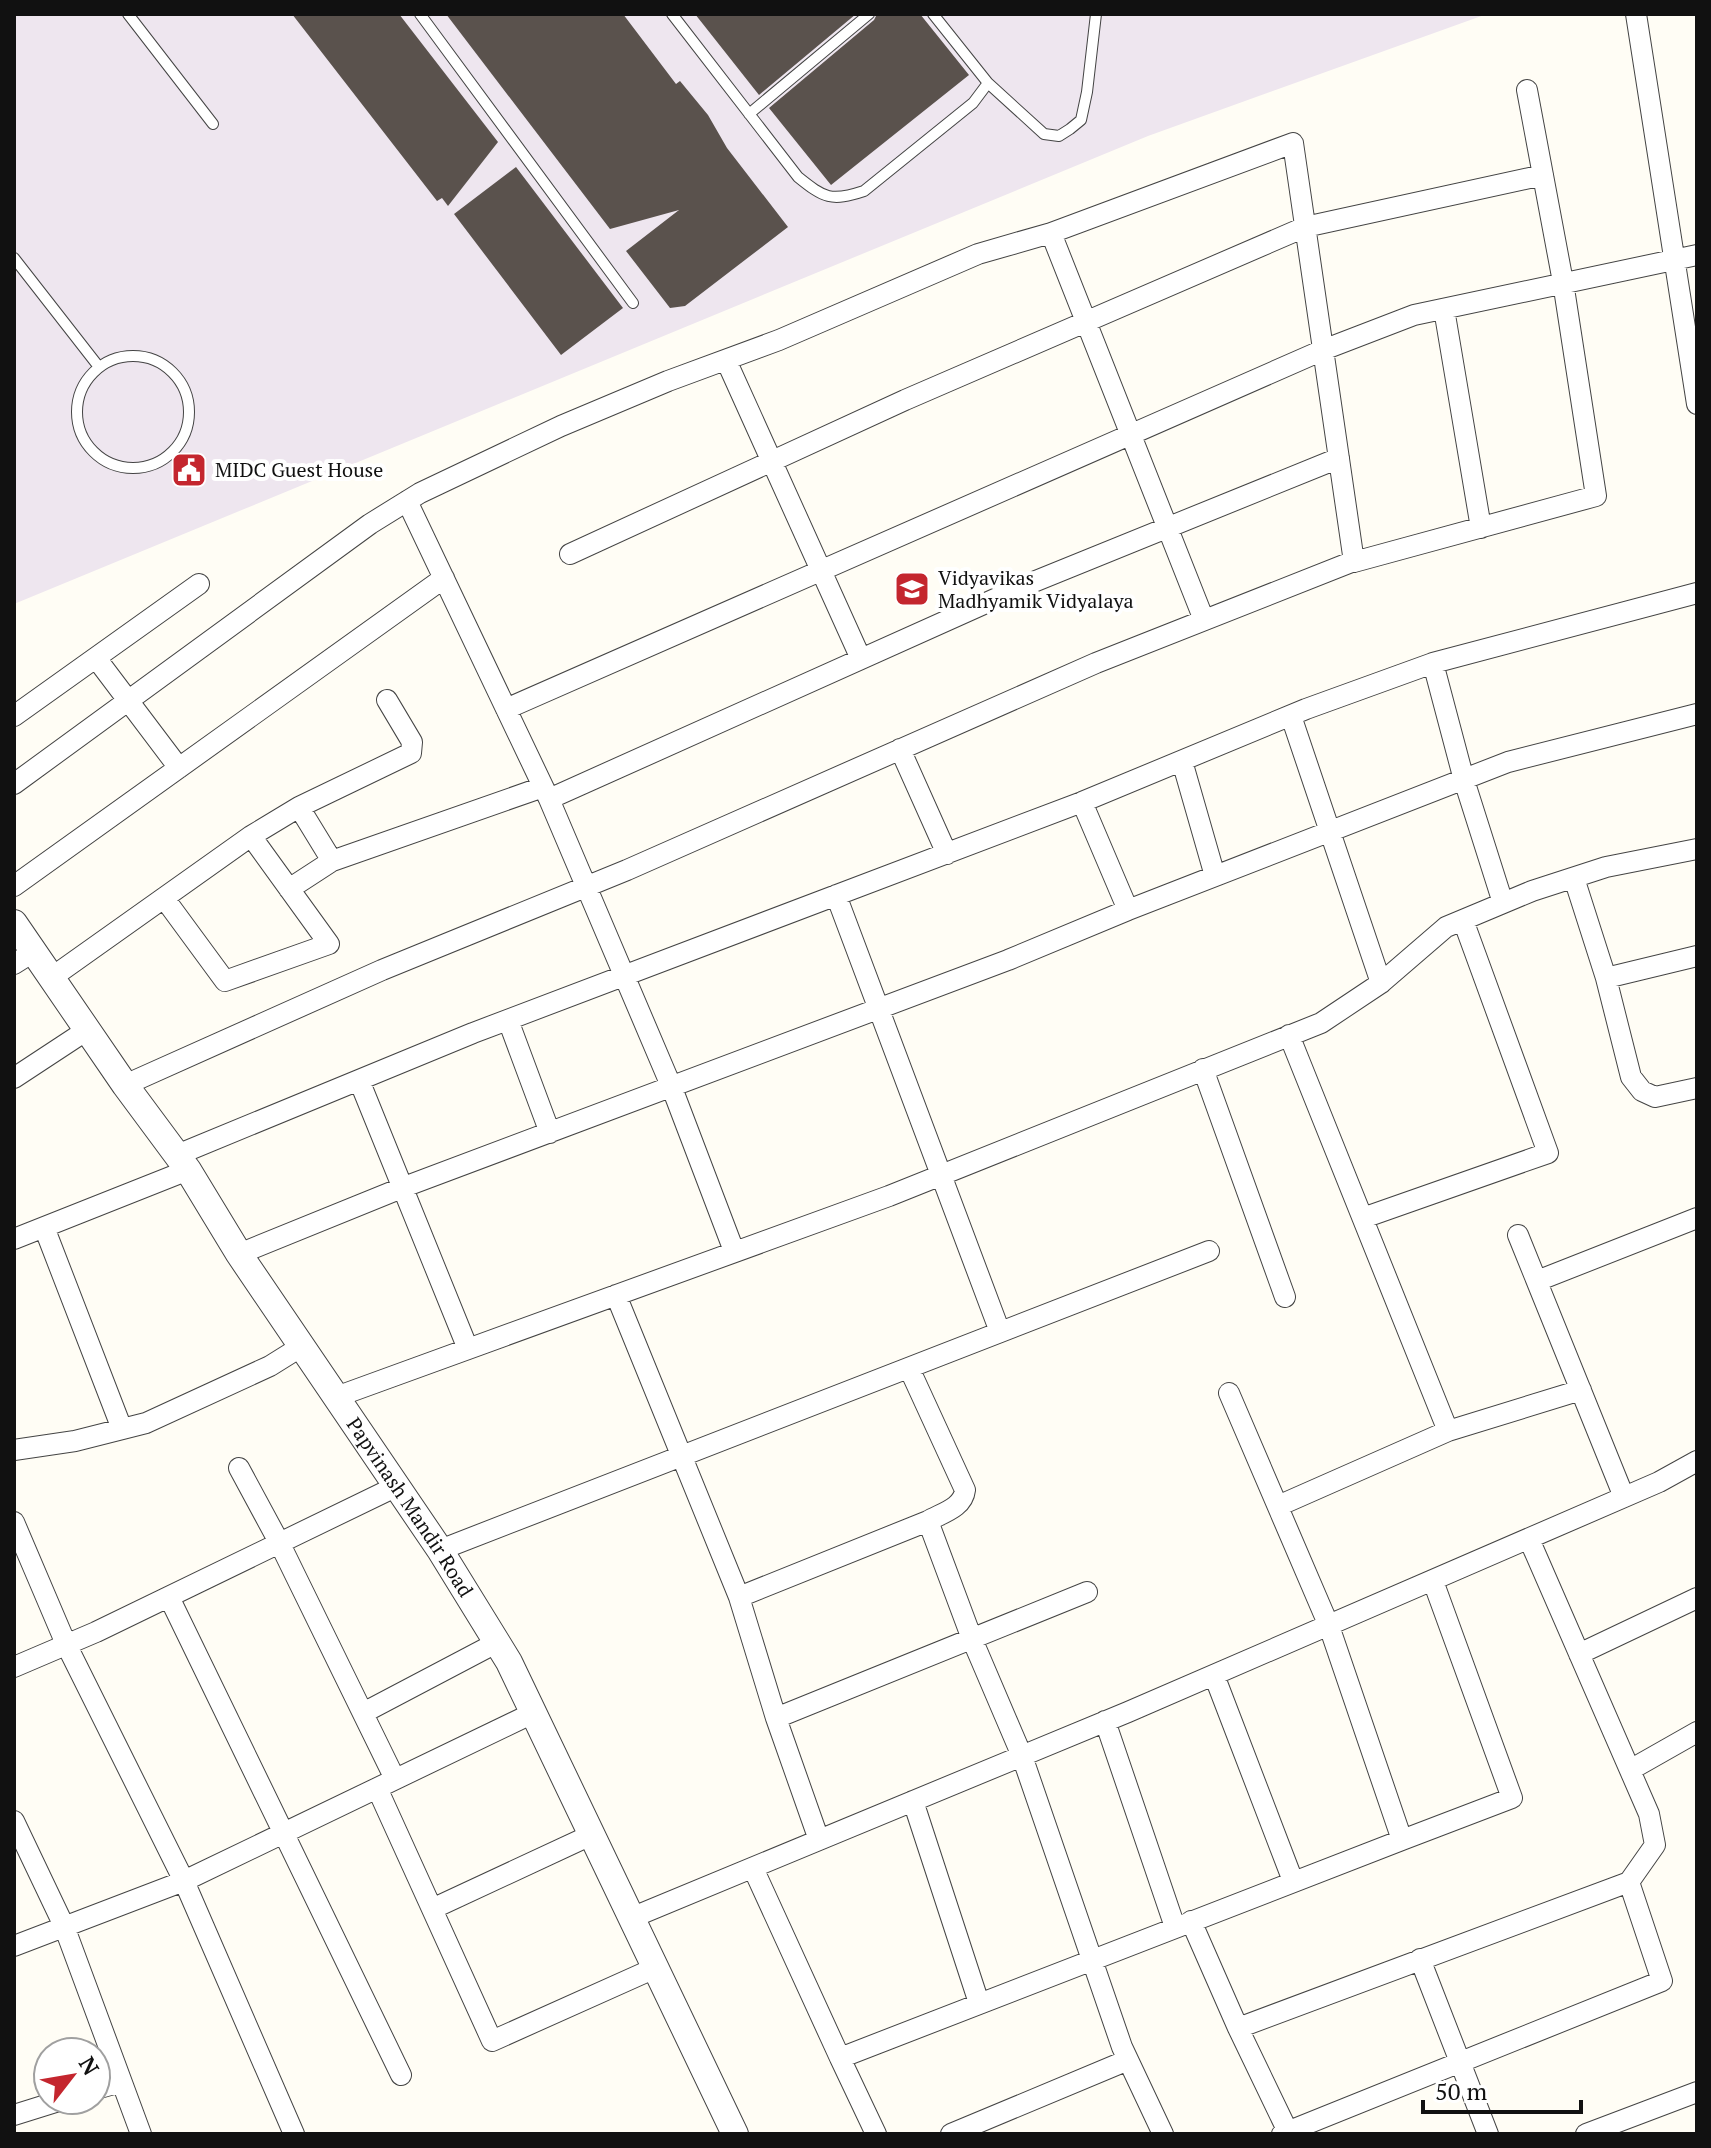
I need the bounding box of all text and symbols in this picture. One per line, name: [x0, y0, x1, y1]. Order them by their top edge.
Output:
public building icon: MIDC Guest House: [170, 451, 208, 489]
place label: MIDC Guest House: [215, 456, 383, 483]
place label: Vidyavikas Madhyamik Vidyalaya: [938, 564, 1134, 614]
school or university icon: Vidyavikas Madhyamik Vidyalaya: [893, 570, 931, 608]
street label: Papvinash Mandir Road: [341, 1412, 480, 1602]
north arrow: [32, 2036, 112, 2116]
text: N: [73, 2051, 106, 2080]
scale bar: [1423, 2064, 1581, 2114]
text: 50 m: [1435, 2075, 1487, 2107]

